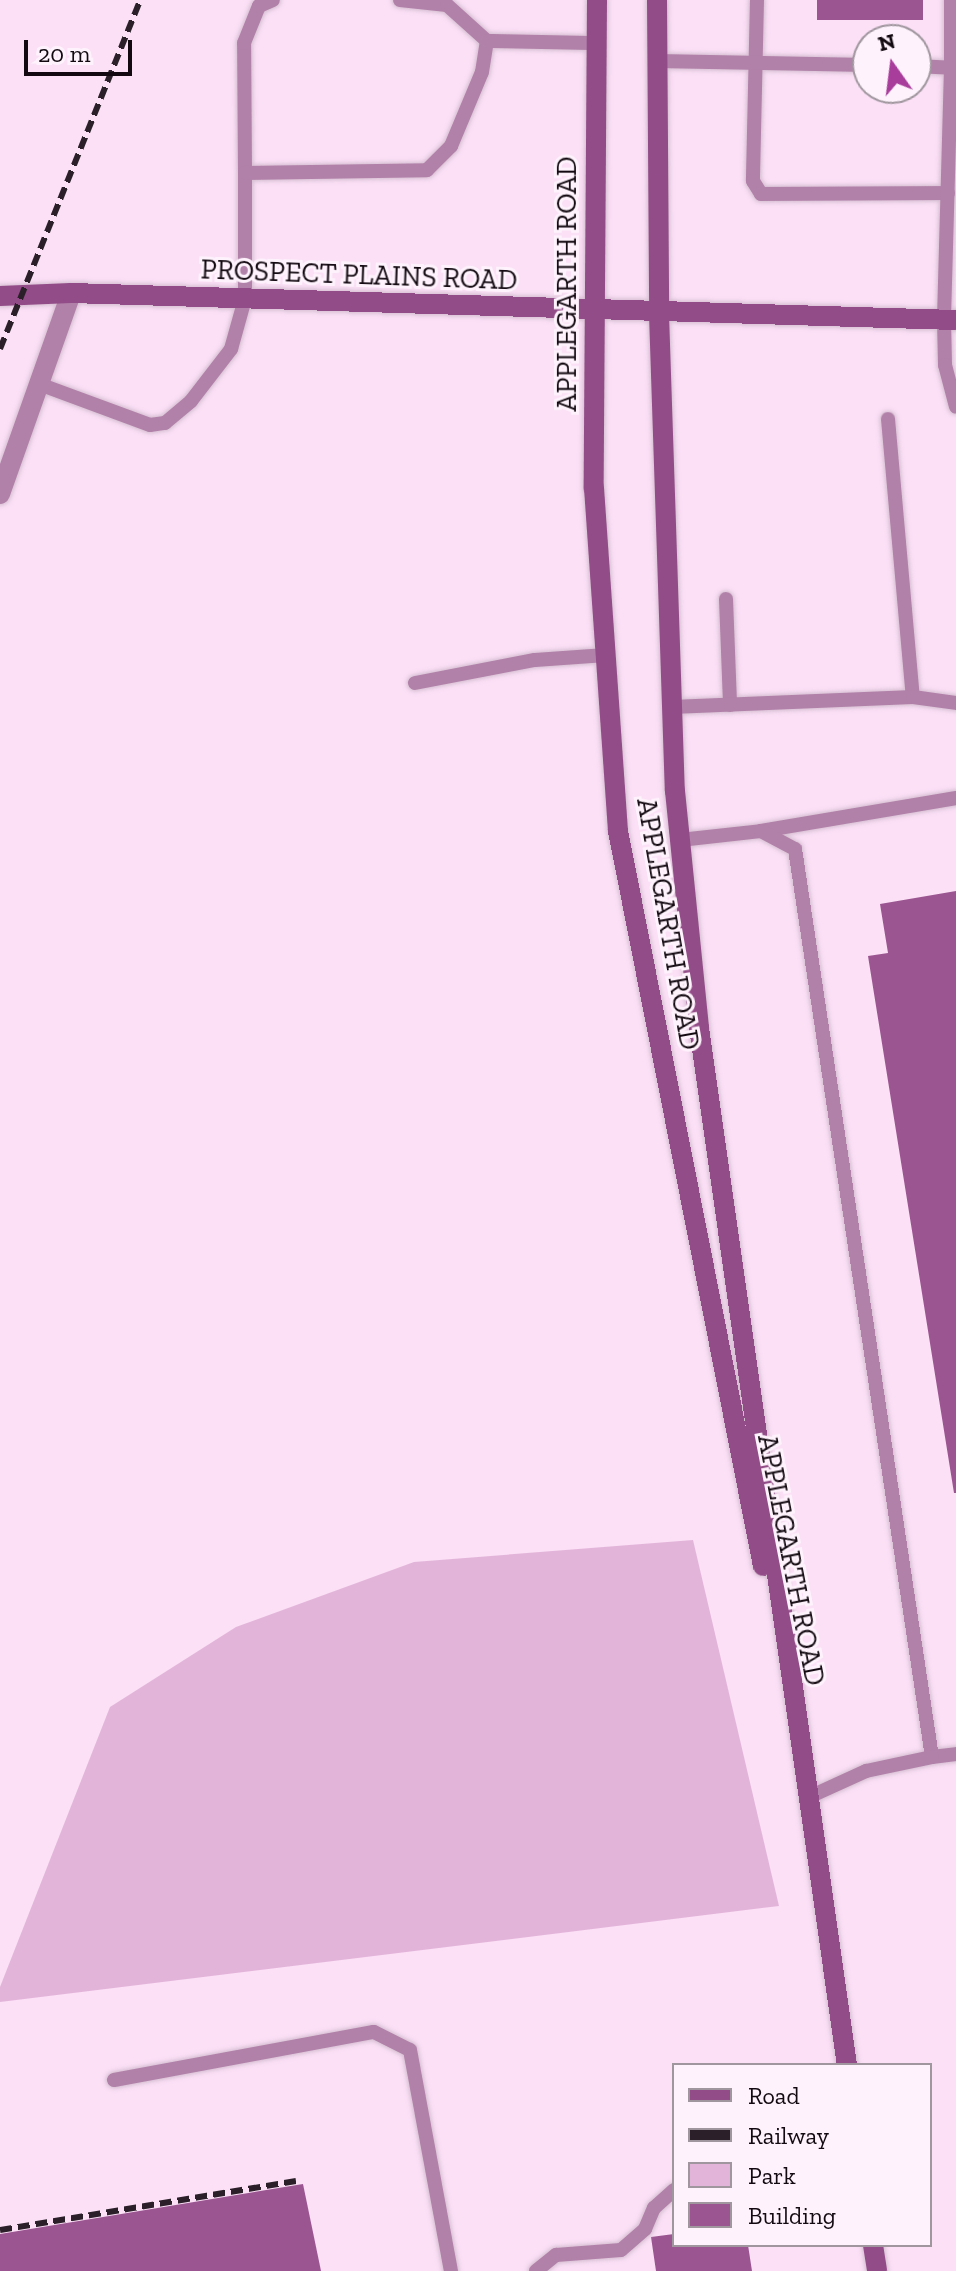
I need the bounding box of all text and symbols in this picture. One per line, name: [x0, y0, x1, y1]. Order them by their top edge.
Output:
scale bar: [28, 24, 136, 74]
north arrow: [852, 24, 932, 104]
text: N: [875, 27, 898, 57]
text: 20 m: [38, 39, 90, 68]
street label: APPLEGARTH ROAD: [550, 156, 584, 412]
street label: PROSPECT PLAINS ROAD: [200, 253, 518, 297]
street label: APPLEGARTH ROAD: [629, 795, 707, 1053]
street label: APPLEGARTH ROAD: [750, 1431, 832, 1689]
legend: [672, 2063, 932, 2247]
text: Road: [748, 2081, 800, 2110]
text: Railway: [748, 2121, 829, 2150]
text: Park: [748, 2161, 796, 2190]
text: Building: [748, 2201, 836, 2230]

